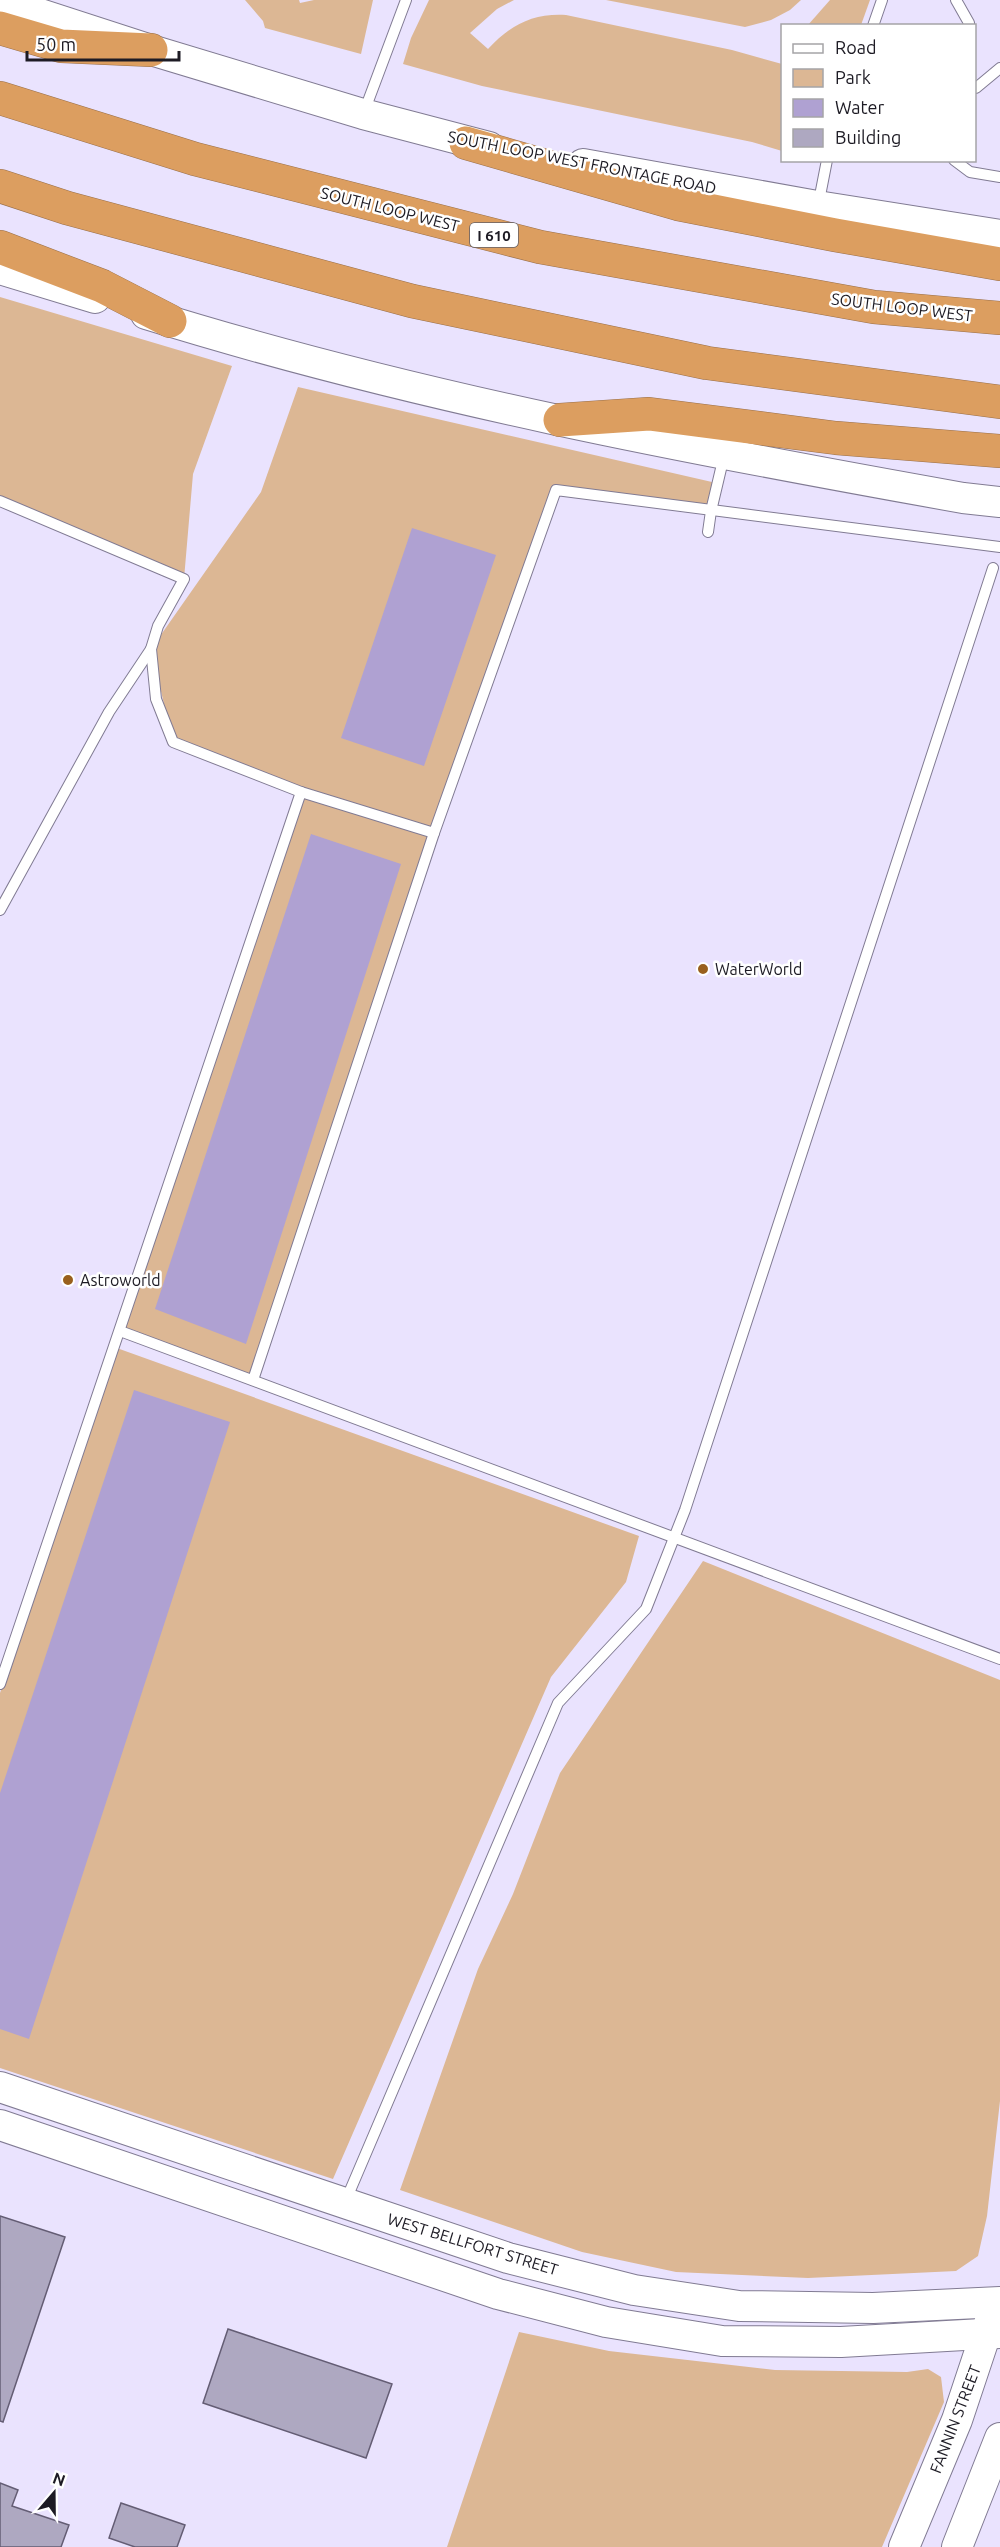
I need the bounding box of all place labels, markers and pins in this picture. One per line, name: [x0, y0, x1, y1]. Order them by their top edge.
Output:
place label: WaterWorld: [715, 960, 802, 978]
marker: WaterWorld: [696, 962, 710, 976]
place label: Astroworld: [80, 1271, 161, 1289]
marker: Astroworld: [61, 1273, 75, 1287]

